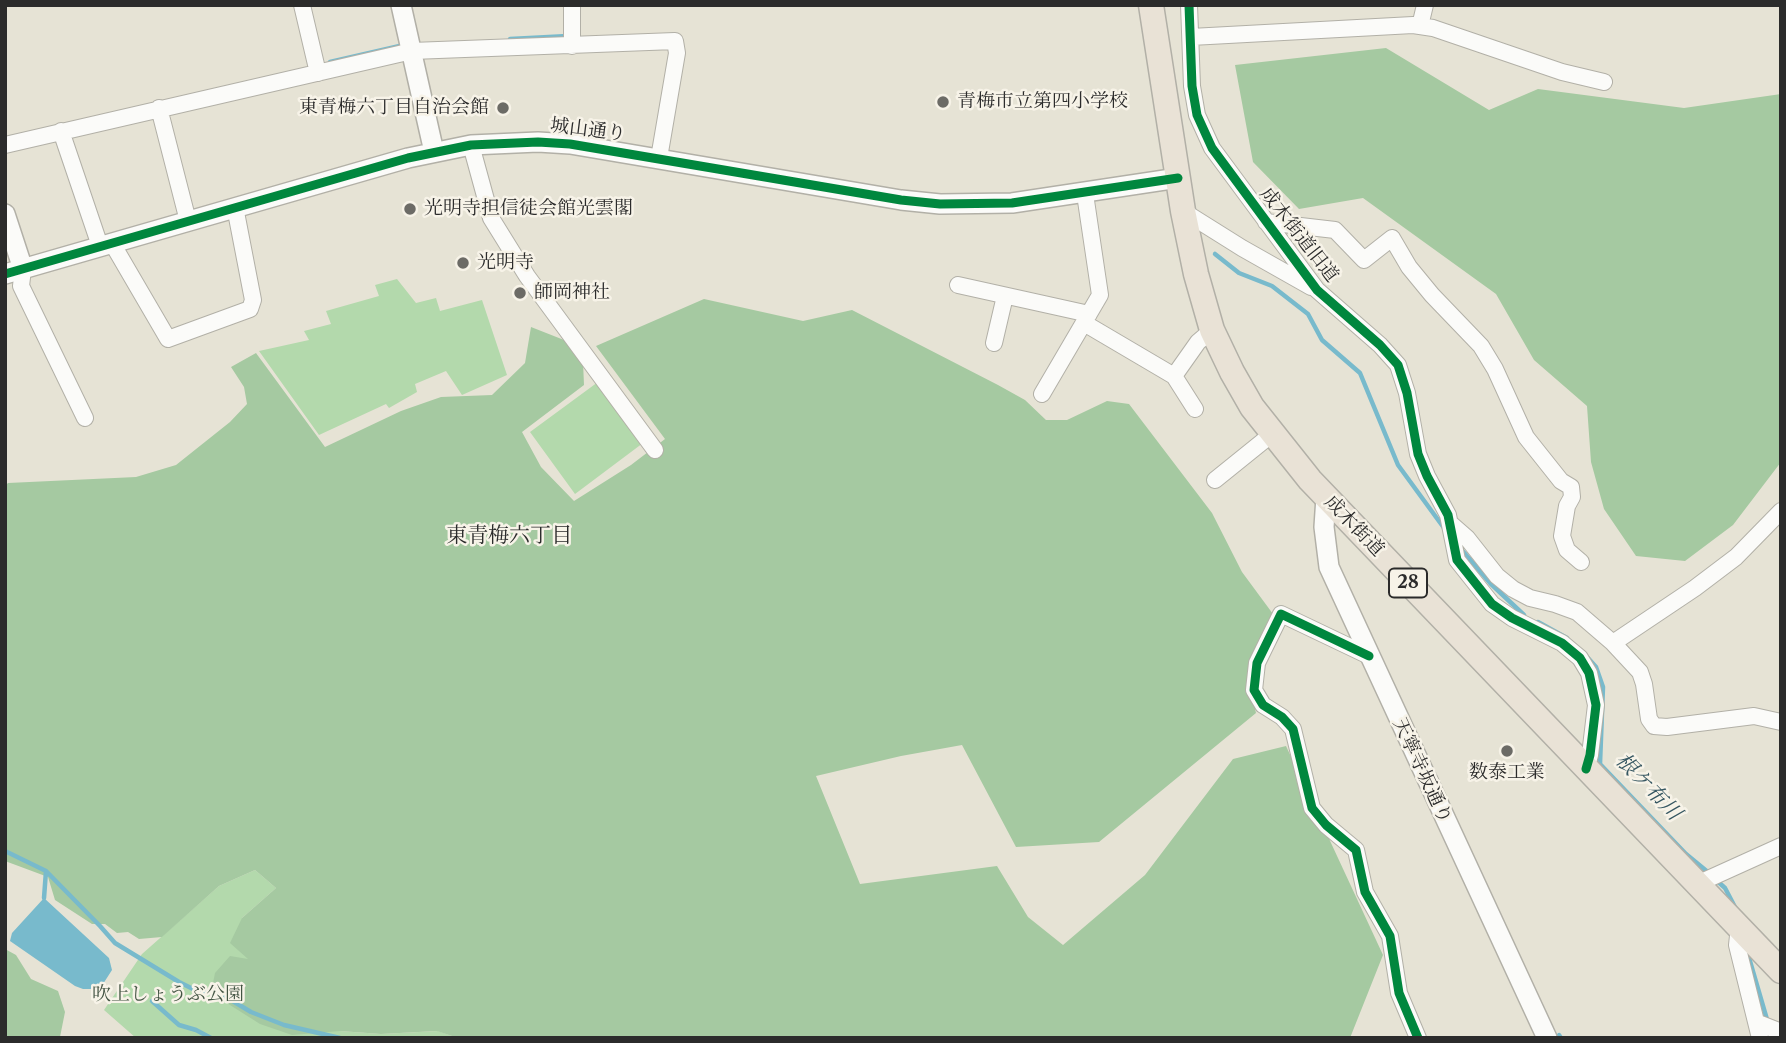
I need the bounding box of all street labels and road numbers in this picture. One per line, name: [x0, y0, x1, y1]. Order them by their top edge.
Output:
street label: 城山通り: [549, 114, 627, 146]
street label: 成木街道旧道: [1255, 183, 1343, 287]
street label: 成木街道: [1319, 491, 1389, 561]
road number: 28: [1389, 568, 1427, 598]
street label: 天寧寺坂通り: [1388, 715, 1456, 827]

